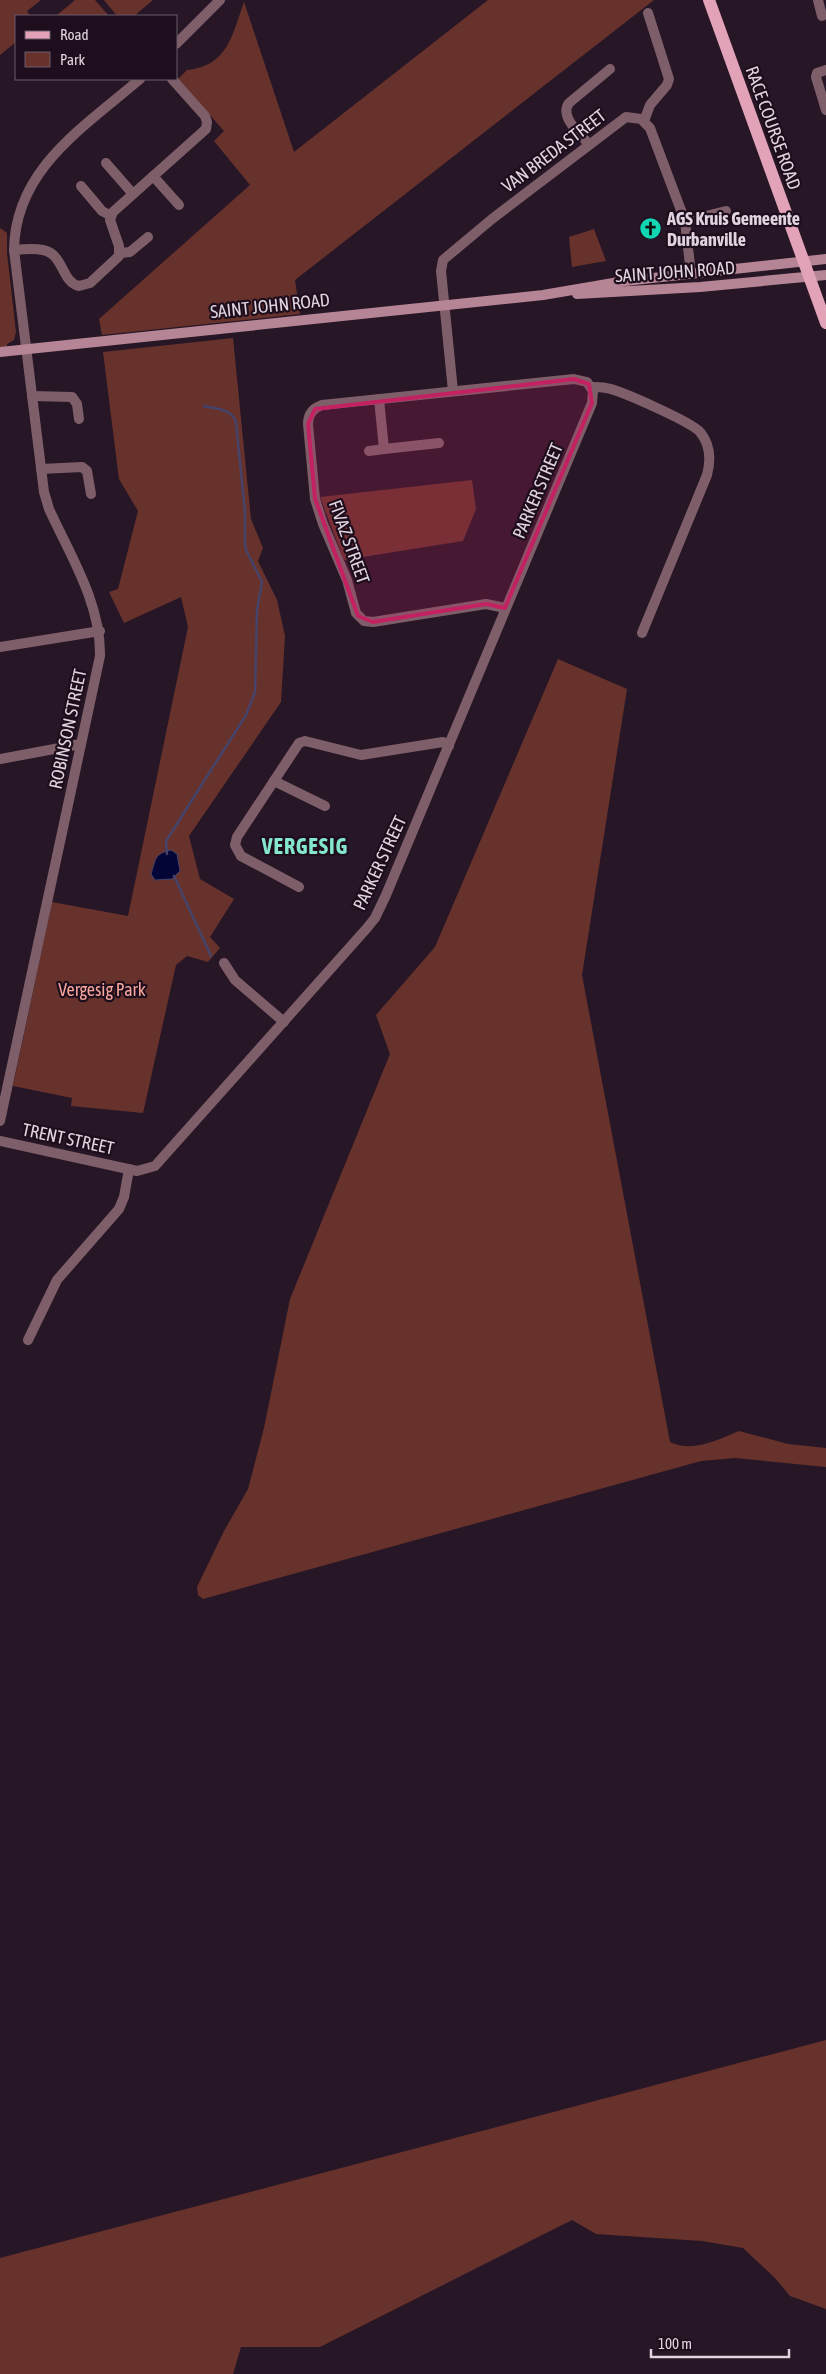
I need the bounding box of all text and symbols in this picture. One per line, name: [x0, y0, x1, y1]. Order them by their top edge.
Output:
legend: [15, 15, 178, 80]
text: Road: [60, 26, 89, 43]
text: Park: [60, 51, 85, 68]
street label: RACE COURSE ROAD: [741, 63, 806, 192]
street label: VAN BREDA STREET: [498, 105, 610, 196]
place label: AGS Kruis Gemeente Durbanville: [666, 208, 800, 250]
church icon: AGS Kruis Gemeente Durbanville: [639, 217, 663, 241]
street label: SAINT JOHN ROAD: [614, 257, 736, 286]
street label: SAINT JOHN ROAD: [209, 289, 331, 322]
street label: PARKER STREET: [508, 440, 567, 542]
street label: FIVAZ STREET: [325, 497, 374, 587]
street label: ROBINSON STREET: [45, 667, 90, 791]
street label: PARKER STREET: [349, 812, 411, 913]
district label: VERGESIG: [261, 833, 348, 859]
park label: Vergesig Park: [58, 979, 146, 1000]
street label: TRENT STREET: [20, 1119, 116, 1158]
scale bar: [651, 2326, 788, 2358]
text: 100 m: [658, 2335, 692, 2352]

